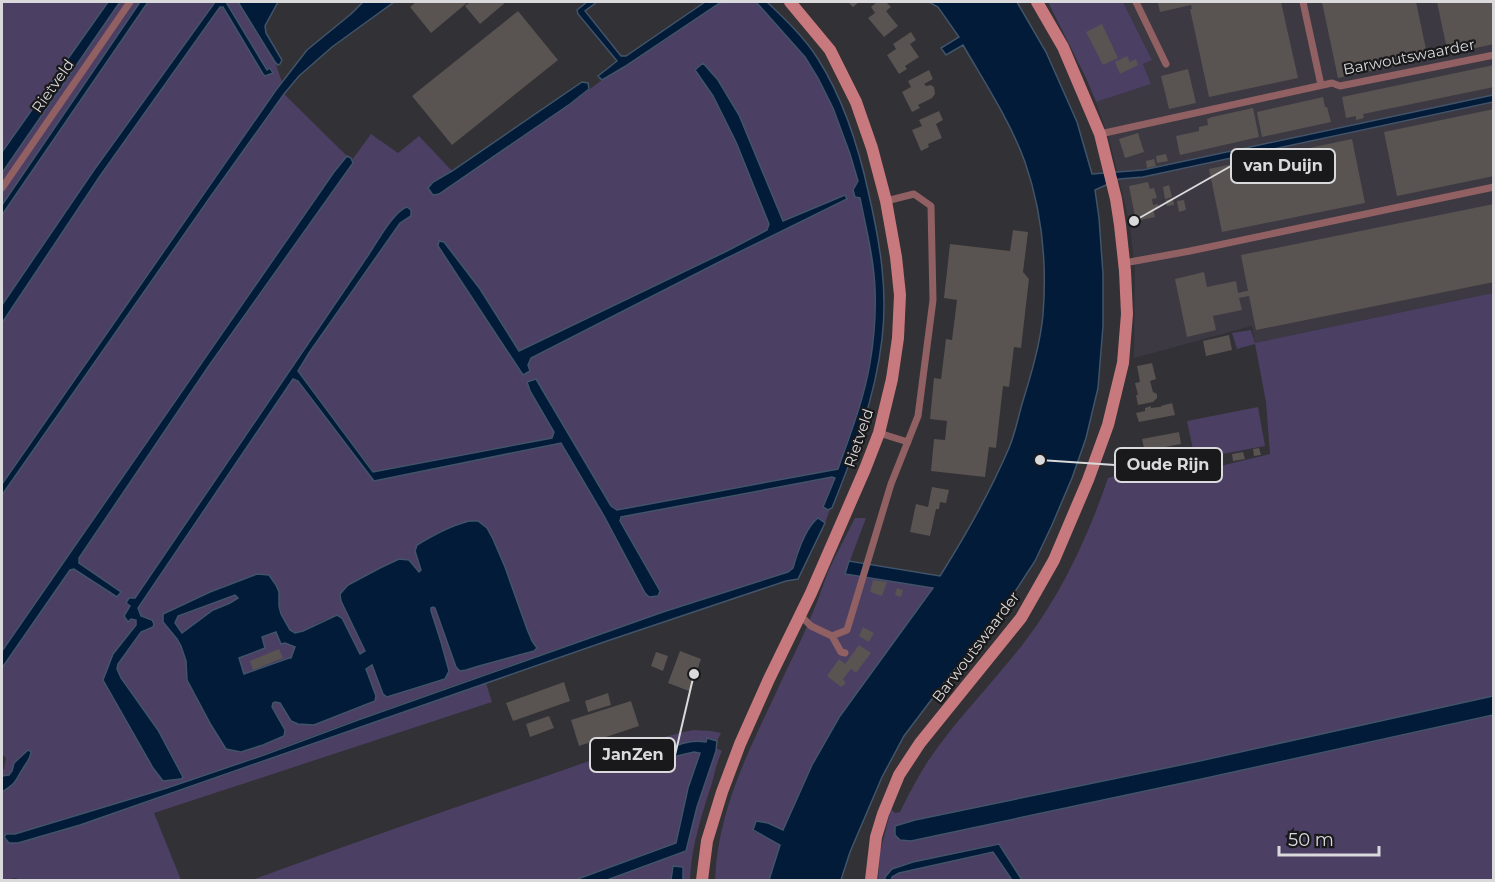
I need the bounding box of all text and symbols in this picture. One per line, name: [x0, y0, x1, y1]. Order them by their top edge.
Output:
street label: Barwoutswaarder: [1341, 34, 1476, 79]
street label: Rietveld: [27, 55, 78, 116]
callout: van Duijn: [1231, 149, 1335, 183]
text: van Duijn: [1242, 156, 1323, 175]
street label: Rietveld: [840, 406, 877, 470]
callout: Oude Rijn: [1115, 448, 1222, 482]
text: Oude Rijn: [1127, 455, 1209, 474]
street label: Barwoutswaarder: [928, 588, 1023, 706]
callout: JanZen: [590, 738, 675, 772]
text: JanZen: [601, 745, 664, 764]
scale bar: [1279, 819, 1380, 857]
text: 50 m: [1288, 829, 1334, 851]

